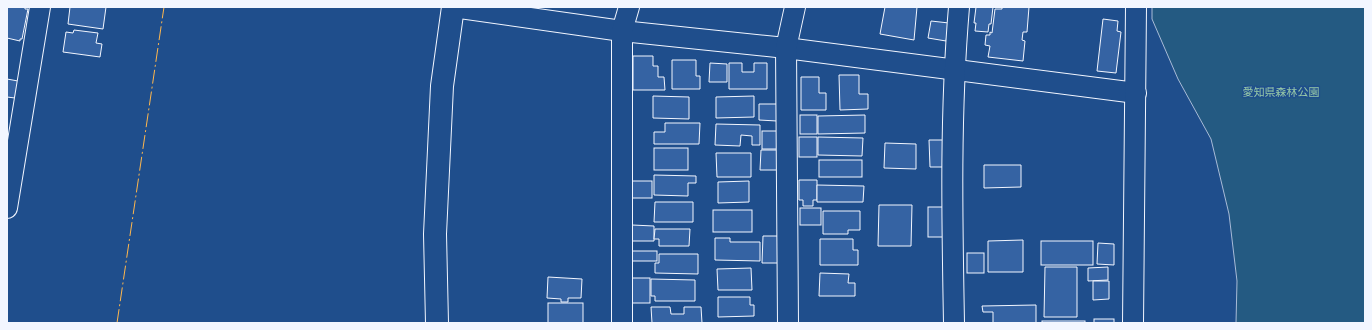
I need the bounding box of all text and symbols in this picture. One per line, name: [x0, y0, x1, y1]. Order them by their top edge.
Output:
park label: 愛知県森林公園: [1243, 85, 1320, 99]

